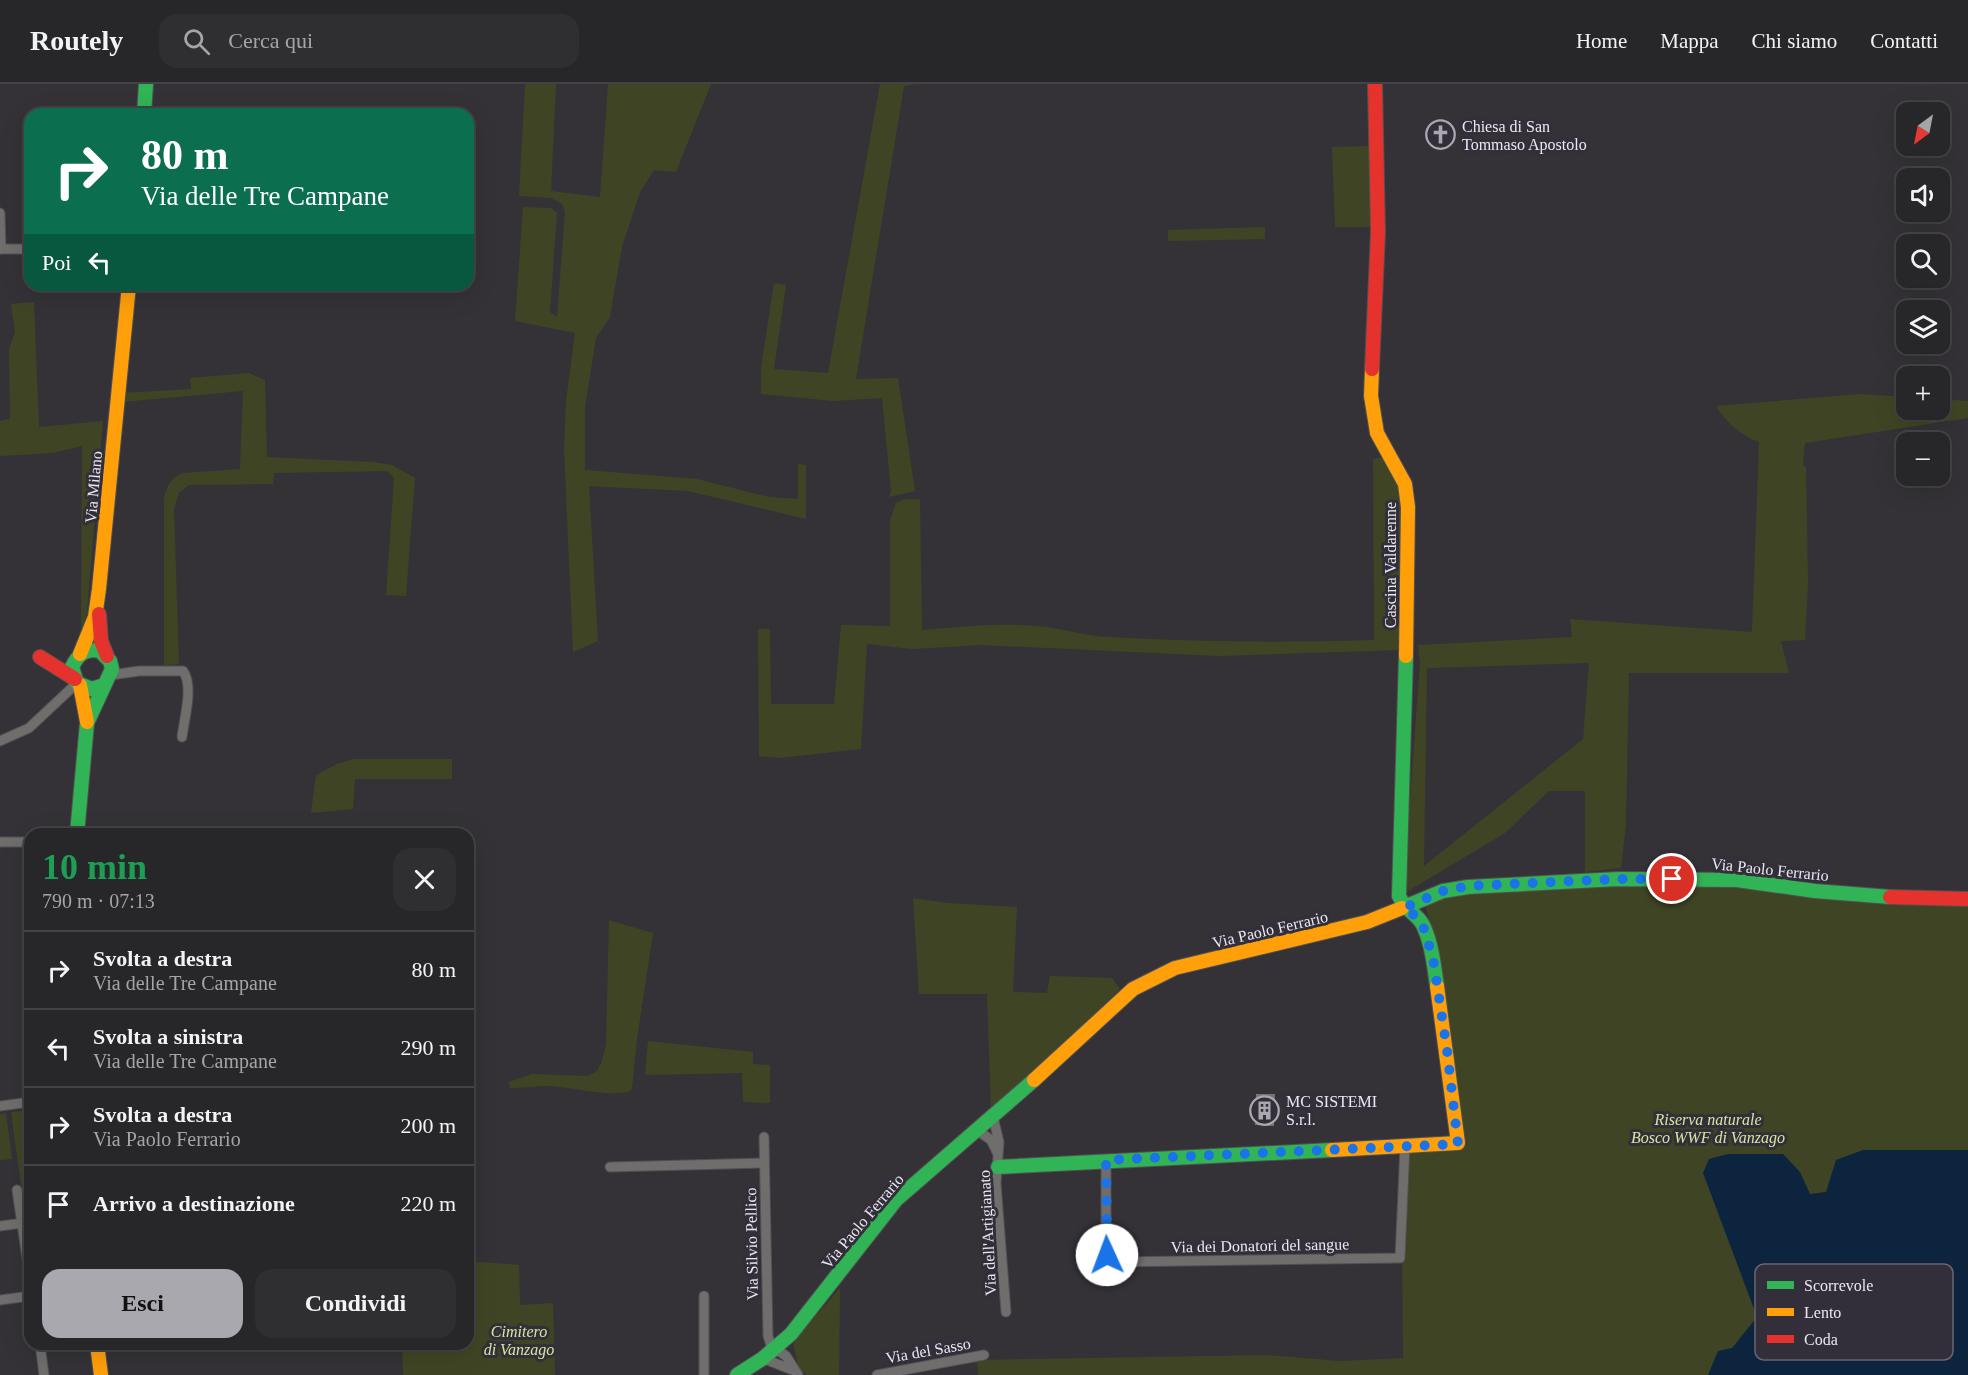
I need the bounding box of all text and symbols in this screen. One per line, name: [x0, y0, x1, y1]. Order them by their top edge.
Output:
search box: [159, 14, 579, 68]
text: Routely: [30, 25, 123, 56]
icon: search: [180, 25, 213, 58]
text: Cerca qui: [228, 28, 313, 53]
text: Home: [1576, 29, 1627, 53]
text: Mappa: [1660, 29, 1719, 53]
text: Chi siamo: [1752, 29, 1837, 53]
text: Contatti: [1870, 29, 1938, 53]
north arrow: [1896, 102, 1950, 156]
map controls: [1896, 102, 1950, 486]
place label: Chiesa di San Tommaso Apostolo: [1462, 118, 1587, 154]
church icon: Chiesa di San Tommaso Apostolo: [1425, 119, 1457, 151]
icon: right: [42, 132, 120, 210]
text: 80 m: [141, 132, 229, 178]
button: sound: [1896, 168, 1950, 222]
text: Via delle Tre Campane: [141, 181, 389, 211]
button: search: [1896, 234, 1950, 288]
icon: left: [83, 246, 116, 279]
text: Poi: [42, 250, 71, 275]
button: layers: [1896, 300, 1950, 354]
button: +: [1896, 366, 1950, 420]
button: −: [1896, 432, 1950, 486]
street label: Via Milano: [82, 450, 105, 524]
street label: Cascina Valdarenne: [1382, 502, 1399, 628]
text: 10 min: [42, 847, 147, 887]
button: close: [393, 848, 456, 911]
pin: [1646, 853, 1697, 904]
street label: Via Paolo Ferrario: [1710, 855, 1830, 884]
icon: arrive: [1655, 862, 1688, 895]
text: 790 m · 07:13: [42, 890, 155, 912]
street label: Via Paolo Ferrario: [1211, 908, 1330, 951]
text: Svolta a destra: [93, 946, 232, 971]
icon: right: [42, 954, 75, 987]
text: 80 m: [411, 957, 456, 982]
text: Via delle Tre Campane: [93, 972, 277, 994]
text: Svolta a sinistra: [93, 1024, 243, 1049]
icon: left: [42, 1032, 75, 1065]
text: 290 m: [400, 1035, 456, 1060]
text: Via delle Tre Campane: [93, 1050, 277, 1072]
place label: MC SISTEMI S.r.l.: [1286, 1093, 1377, 1128]
building icon: MC SISTEMI S.r.l.: [1249, 1094, 1281, 1126]
text: Svolta a destra: [93, 1102, 232, 1127]
icon: right: [42, 1110, 75, 1143]
park label: Riserva naturale Bosco WWF di Vanzago: [1631, 1111, 1785, 1147]
text: 200 m: [400, 1113, 456, 1138]
text: Via Paolo Ferrario: [93, 1128, 241, 1150]
street label: Via dell'Artigianato: [976, 1170, 1000, 1296]
street label: Via Paolo Ferrario: [818, 1171, 907, 1272]
street label: Via Silvio Pellico: [742, 1187, 761, 1301]
icon: arrive: [42, 1188, 75, 1221]
text: Arrivo a destinazione: [93, 1191, 295, 1216]
text: 220 m: [400, 1191, 456, 1216]
position arrow: [1075, 1223, 1139, 1287]
street label: Via dei Donatori del sangue: [1171, 1235, 1349, 1257]
legend: [1755, 1264, 1953, 1360]
button: Esci: [42, 1269, 243, 1338]
button: Condividi: [255, 1269, 456, 1338]
text: Scorrevole: [1804, 1277, 1873, 1294]
text: Lento: [1804, 1304, 1841, 1321]
park label: Cimitero di Vanzago: [484, 1323, 554, 1359]
text: Coda: [1804, 1331, 1838, 1348]
street label: Via del Sasso: [884, 1335, 972, 1366]

